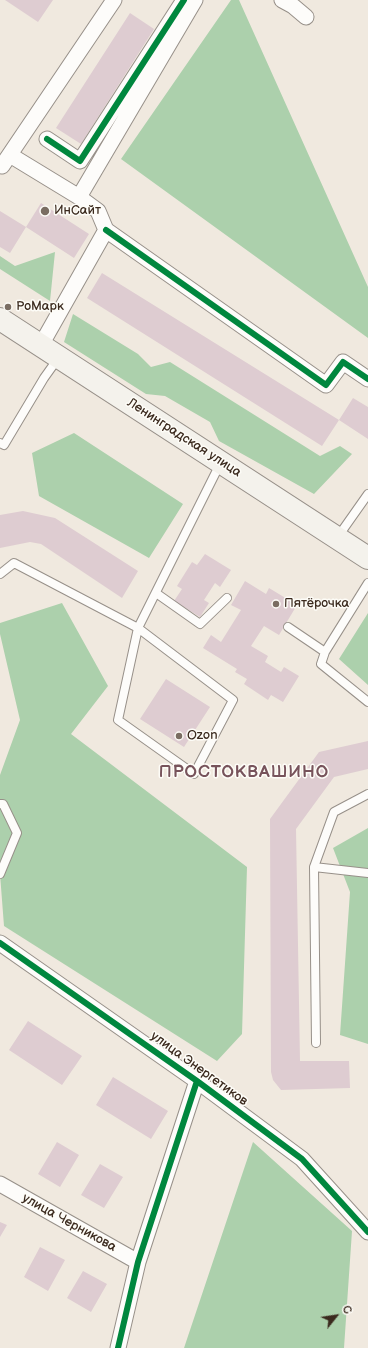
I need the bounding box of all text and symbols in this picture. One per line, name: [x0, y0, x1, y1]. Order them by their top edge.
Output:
place label: ИнСайт: [54, 203, 101, 219]
marker: ИнСайт: [39, 205, 51, 217]
place label: РоМарк: [16, 299, 64, 315]
marker: РоМарк: [3, 302, 13, 312]
street label: Ленинградская улица: [124, 395, 244, 481]
place label: Пятёрочка: [284, 596, 349, 612]
marker: Пятёрочка: [271, 599, 281, 609]
place label: Ozon: [187, 728, 217, 744]
marker: Ozon: [174, 731, 184, 741]
district label: ПРОСТОКВАШИНО: [159, 763, 329, 783]
street label: улица Энергетиков: [147, 1029, 251, 1109]
street label: улица Черникова: [19, 1191, 119, 1255]
north arrow: [316, 1296, 356, 1336]
text: С: [339, 1303, 354, 1316]

